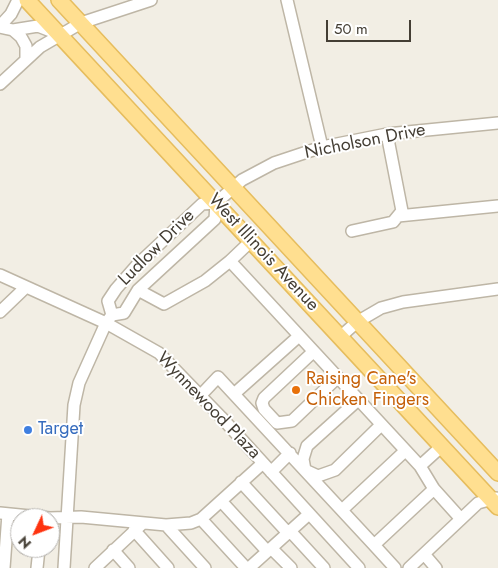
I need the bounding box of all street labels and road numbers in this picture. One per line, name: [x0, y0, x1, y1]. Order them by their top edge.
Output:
street label: Nicholson Drive: [303, 120, 427, 164]
street label: West Illinois Avenue: [203, 190, 323, 316]
street label: Ludlow Drive: [114, 205, 200, 291]
street label: Wynnewood Plaza: [151, 348, 265, 464]

